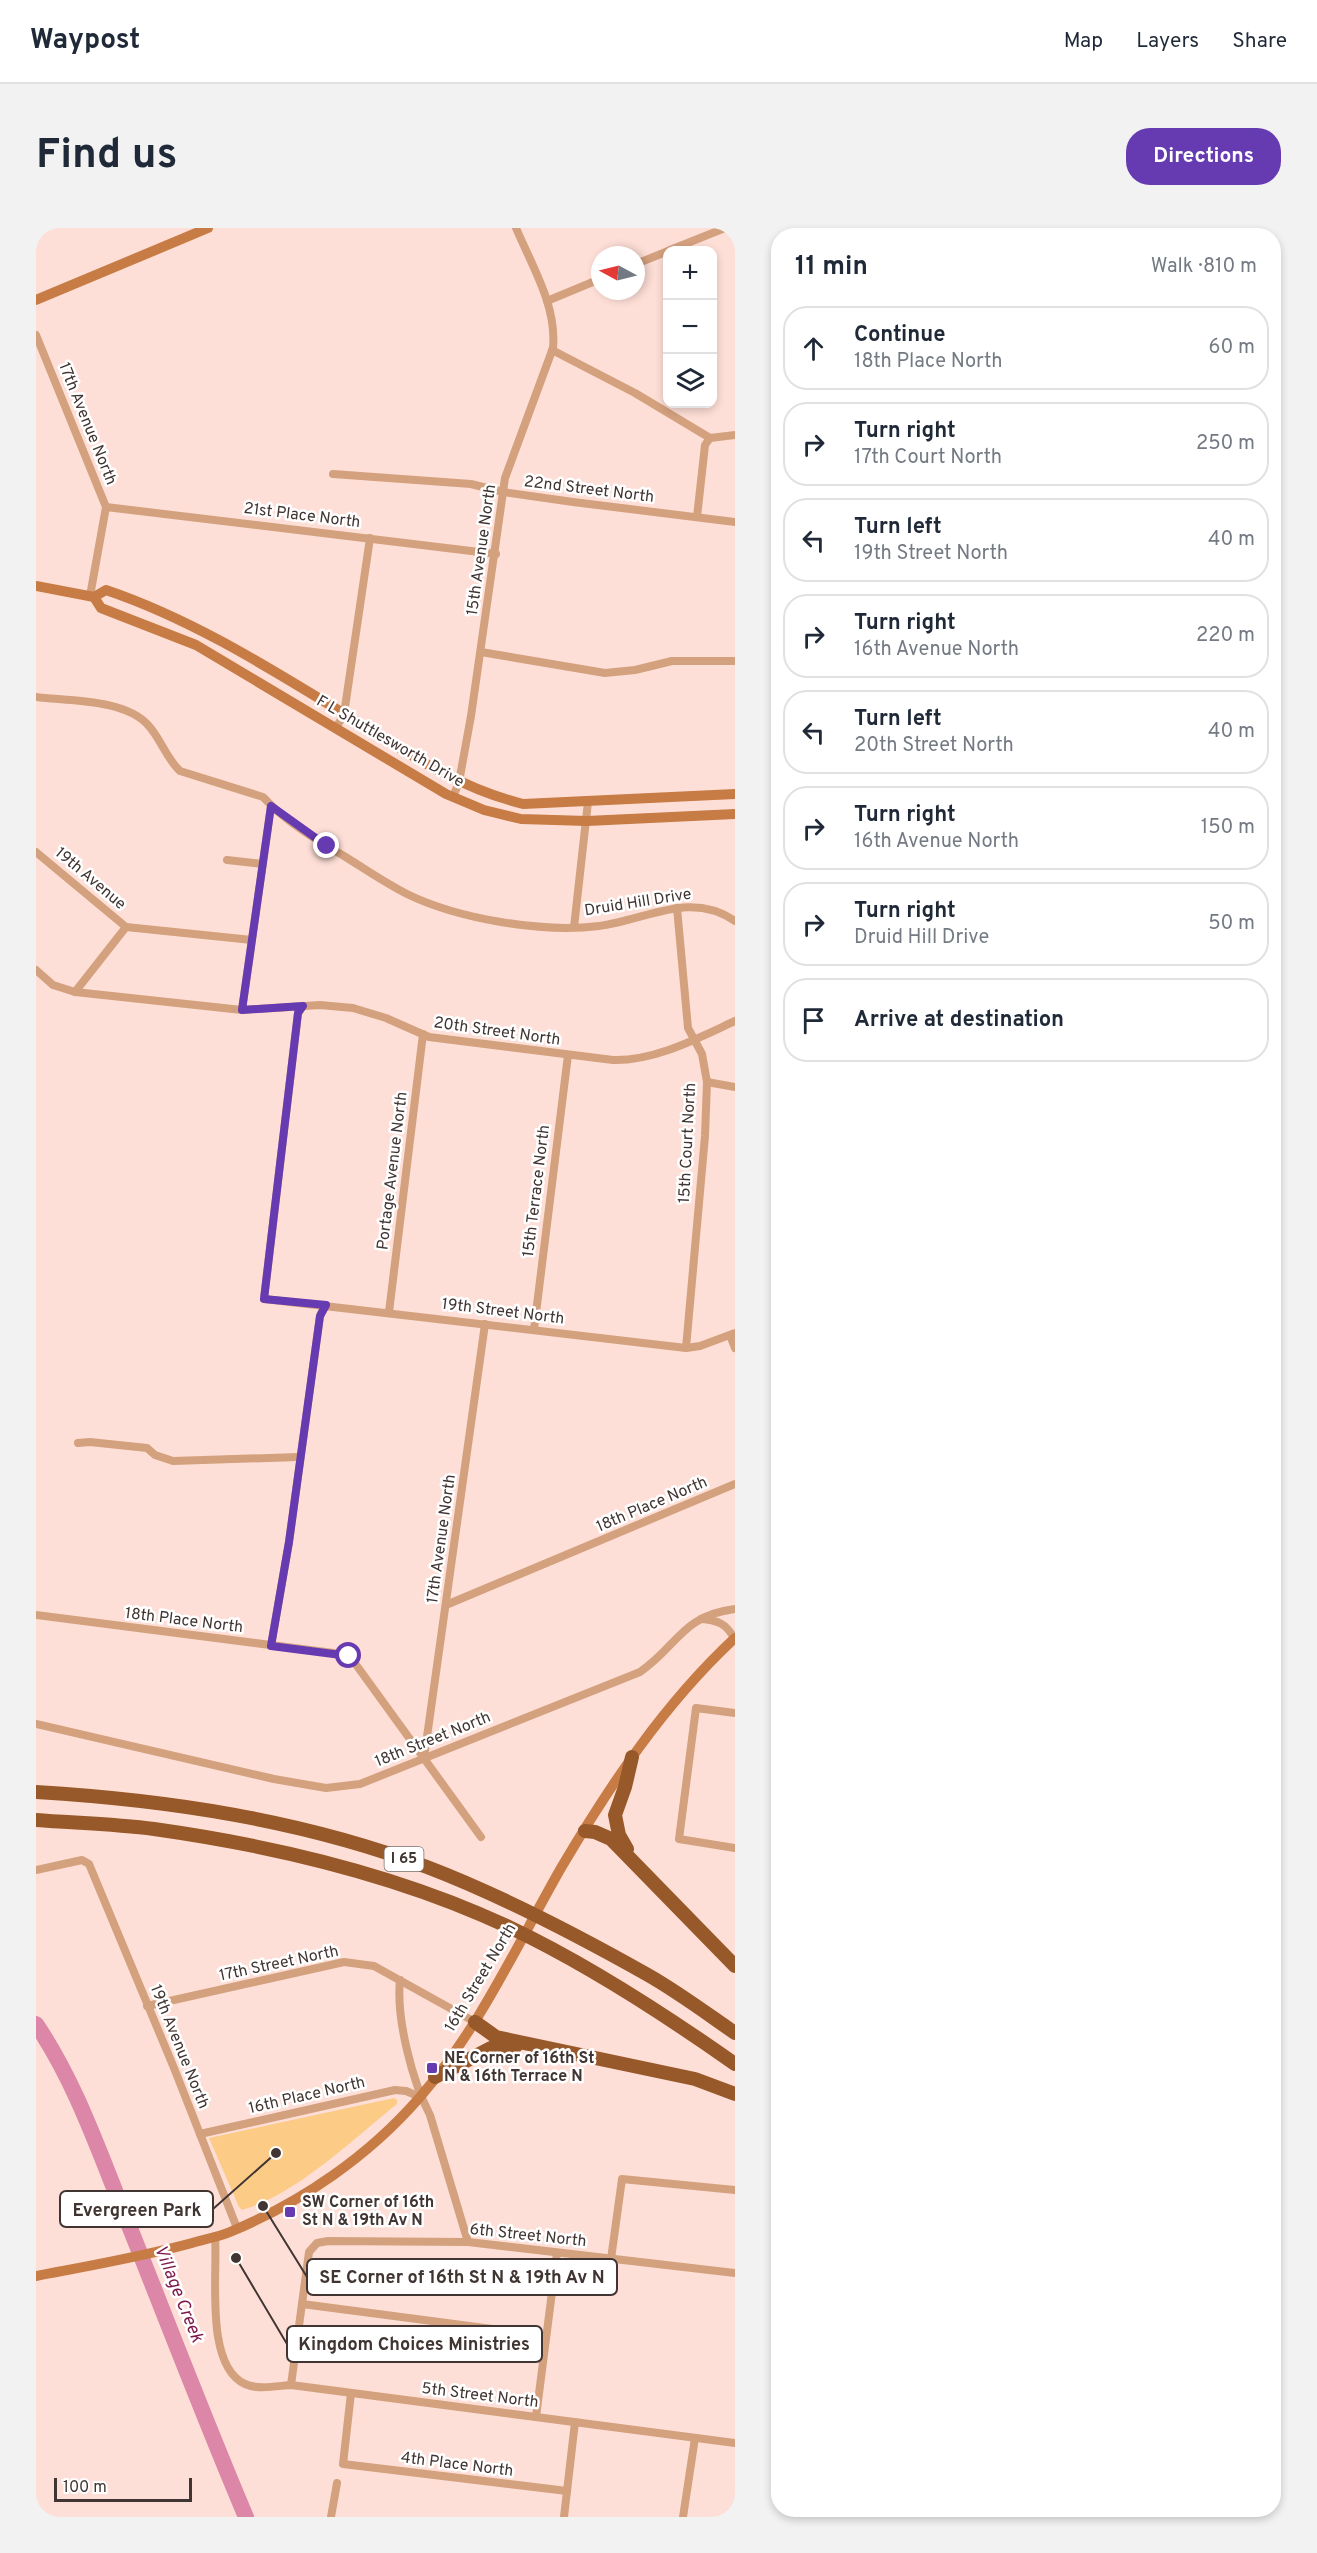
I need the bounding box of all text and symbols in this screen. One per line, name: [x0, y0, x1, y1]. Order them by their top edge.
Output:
text: Waypost: [30, 23, 140, 59]
text: Map: [1064, 28, 1103, 55]
text: Layers: [1136, 28, 1199, 55]
text: Share: [1232, 28, 1287, 55]
button: Directions: [1126, 128, 1281, 185]
text: Find us: [36, 130, 177, 183]
north arrow: [591, 246, 645, 300]
map controls: [663, 246, 717, 408]
button: +: [663, 246, 717, 300]
text: 11 min: [795, 251, 868, 284]
text: Walk · 810 m: [1151, 254, 1257, 280]
button: −: [663, 300, 717, 354]
text: Continue: [854, 322, 945, 349]
icon: ahead: [797, 332, 830, 365]
text: 60 m: [1209, 335, 1255, 361]
text: 18th Place North: [854, 349, 1002, 375]
button: layers: [663, 354, 717, 408]
street label: 17th Avenue North: [53, 360, 121, 488]
text: Turn right: [854, 418, 956, 445]
icon: right: [797, 428, 830, 461]
text: 250 m: [1196, 431, 1255, 457]
text: 17th Court North: [854, 445, 1002, 471]
street label: 22nd Street North: [523, 472, 655, 508]
street label: 15th Avenue North: [463, 483, 501, 617]
street label: 21st Place North: [243, 499, 361, 533]
text: Turn left: [854, 514, 942, 541]
icon: left: [797, 524, 830, 557]
text: 40 m: [1208, 527, 1255, 553]
text: 19th Street North: [854, 541, 1008, 567]
text: Turn right: [854, 610, 956, 637]
icon: right: [797, 620, 830, 653]
text: 220 m: [1196, 623, 1255, 649]
text: 16th Avenue North: [854, 637, 1019, 663]
street label: F L Shuttlesworth Drive: [313, 692, 467, 792]
text: Turn left: [854, 706, 942, 733]
icon: left: [797, 716, 830, 749]
text: 40 m: [1208, 719, 1255, 745]
text: 20th Street North: [854, 733, 1014, 759]
text: Turn right: [854, 802, 956, 829]
icon: right: [797, 812, 830, 845]
text: 150 m: [1201, 815, 1255, 841]
text: 16th Avenue North: [854, 829, 1019, 855]
route end: [313, 832, 339, 858]
street label: 19th Avenue: [50, 843, 130, 915]
street label: Druid Hill Drive: [583, 885, 693, 921]
text: Turn right: [854, 898, 956, 925]
icon: right: [797, 908, 830, 941]
text: 50 m: [1208, 911, 1255, 937]
text: Druid Hill Drive: [854, 925, 989, 951]
icon: arrive: [797, 1004, 830, 1037]
text: Arrive at destination: [854, 1007, 1064, 1034]
street label: 20th Street North: [432, 1013, 562, 1051]
street label: 15th Court North: [675, 1082, 701, 1204]
street label: Portage Avenue North: [373, 1091, 413, 1251]
street label: 15th Terrace North: [519, 1124, 555, 1258]
street label: 19th Street North: [441, 1295, 565, 1329]
street label: 17th Avenue North: [423, 1473, 461, 1605]
street label: 18th Place North: [593, 1473, 711, 1537]
street label: 18th Place North: [124, 1604, 244, 1638]
route start: [335, 1642, 361, 1668]
street label: 18th Street North: [372, 1708, 494, 1772]
road number: I 65: [384, 1847, 424, 1871]
street label: 16th Street North: [441, 1920, 521, 2036]
street label: 17th Street North: [217, 1942, 341, 1986]
street label: 19th Avenue North: [145, 1982, 213, 2112]
place label: NE Corner of 16th St N & 16th Terrace N: [444, 2049, 594, 2087]
marker: NE Corner of 16th St N & 16th Terrace N: [425, 2061, 439, 2075]
street label: 16th Place North: [247, 2073, 367, 2119]
callout: Evergreen Park: [60, 2191, 213, 2227]
place label: SW Corner of 16th St N & 19th Av N: [302, 2193, 434, 2231]
text: Evergreen Park: [73, 2200, 201, 2223]
marker: SW Corner of 16th St N & 19th Av N: [283, 2205, 297, 2219]
street label: 6th Street North: [469, 2220, 587, 2252]
water label: Village Creek: [148, 2242, 208, 2347]
callout: SE Corner of 16th St N & 19th Av N: [307, 2259, 617, 2295]
text: SE Corner of 16th St N & 19th Av N: [319, 2267, 605, 2290]
callout: Kingdom Choices Ministries: [287, 2326, 542, 2362]
text: Kingdom Choices Ministries: [298, 2334, 530, 2357]
street label: 5th Street North: [420, 2379, 540, 2413]
street label: 4th Place North: [400, 2448, 514, 2482]
scale bar: [54, 2475, 192, 2502]
text: 100 m: [63, 2478, 107, 2498]

